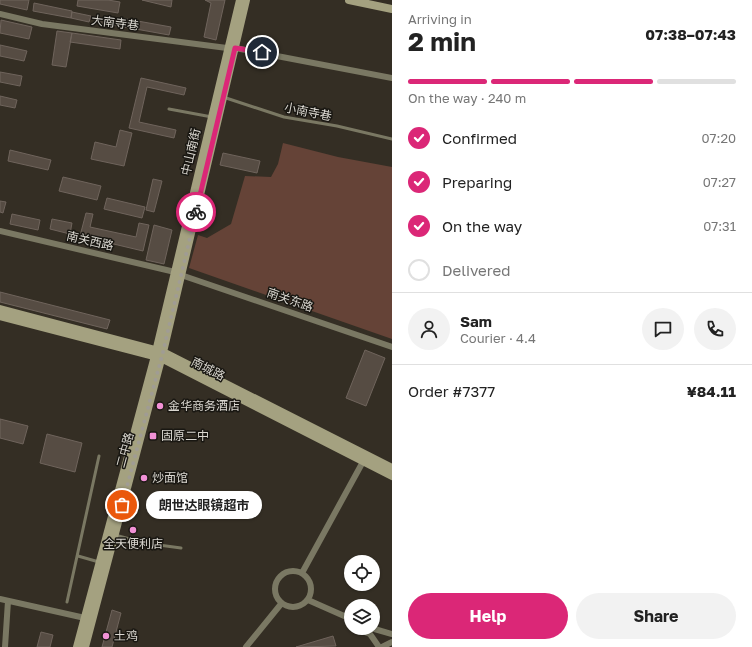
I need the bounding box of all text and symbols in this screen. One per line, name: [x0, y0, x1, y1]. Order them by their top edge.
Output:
text: Arriving in: [408, 11, 472, 27]
street label: 大南寺巷: [90, 12, 140, 33]
text: 07:38–07:43: [645, 25, 736, 43]
text: 2 min: [408, 26, 476, 57]
pin: [245, 35, 279, 69]
icon: home: [251, 41, 273, 63]
text: On the way · 240 m: [408, 90, 526, 106]
street label: 小南寺巷: [283, 100, 333, 123]
street label: 中山南街: [178, 127, 203, 177]
icon: check: [408, 127, 430, 149]
text: Confirmed: [442, 129, 517, 147]
text: 07:20: [702, 130, 736, 146]
icon: check: [408, 171, 430, 193]
text: Preparing: [442, 173, 512, 191]
text: 07:27: [703, 174, 736, 190]
courier: [176, 192, 216, 232]
icon: bike: [185, 201, 207, 223]
icon: check: [408, 215, 430, 237]
text: On the way: [442, 217, 522, 235]
text: 07:31: [703, 218, 736, 234]
street label: 南关西路: [65, 228, 115, 253]
text: Delivered: [442, 261, 510, 279]
street label: 南关东路: [265, 285, 315, 314]
button: person: [408, 308, 450, 350]
button: chat: [642, 308, 684, 350]
button: phone: [694, 308, 736, 350]
text: Sam: [460, 312, 492, 330]
text: Courier · 4.4: [460, 330, 536, 346]
street label: 南城路: [189, 354, 228, 383]
text: Order #7377: [408, 382, 495, 400]
text: ¥84.11: [687, 382, 736, 400]
place label: 金华商务酒店: [168, 398, 240, 413]
marker: 金华商务酒店: [155, 401, 165, 411]
place label: 固原二中: [161, 428, 209, 443]
street label: 二中路: [113, 431, 136, 469]
marker: 固原二中: [148, 431, 158, 441]
place label: 炒面馆: [152, 470, 188, 485]
marker: 炒面馆: [139, 473, 149, 483]
pin: [105, 488, 139, 522]
callout: 朗世达眼镜超市: [146, 491, 262, 519]
icon: bag: [111, 494, 133, 516]
text: 朗世达眼镜超市: [158, 497, 250, 513]
marker: 全天便利店: [128, 525, 138, 535]
place label: 全天便利店: [103, 536, 163, 551]
map controls: [344, 555, 380, 635]
button: locate: [344, 555, 380, 591]
button: Help: [408, 593, 568, 639]
button: Share: [576, 593, 736, 639]
button: layers: [344, 599, 380, 635]
place label: 土鸡: [114, 628, 138, 643]
marker: 土鸡: [101, 631, 111, 641]

